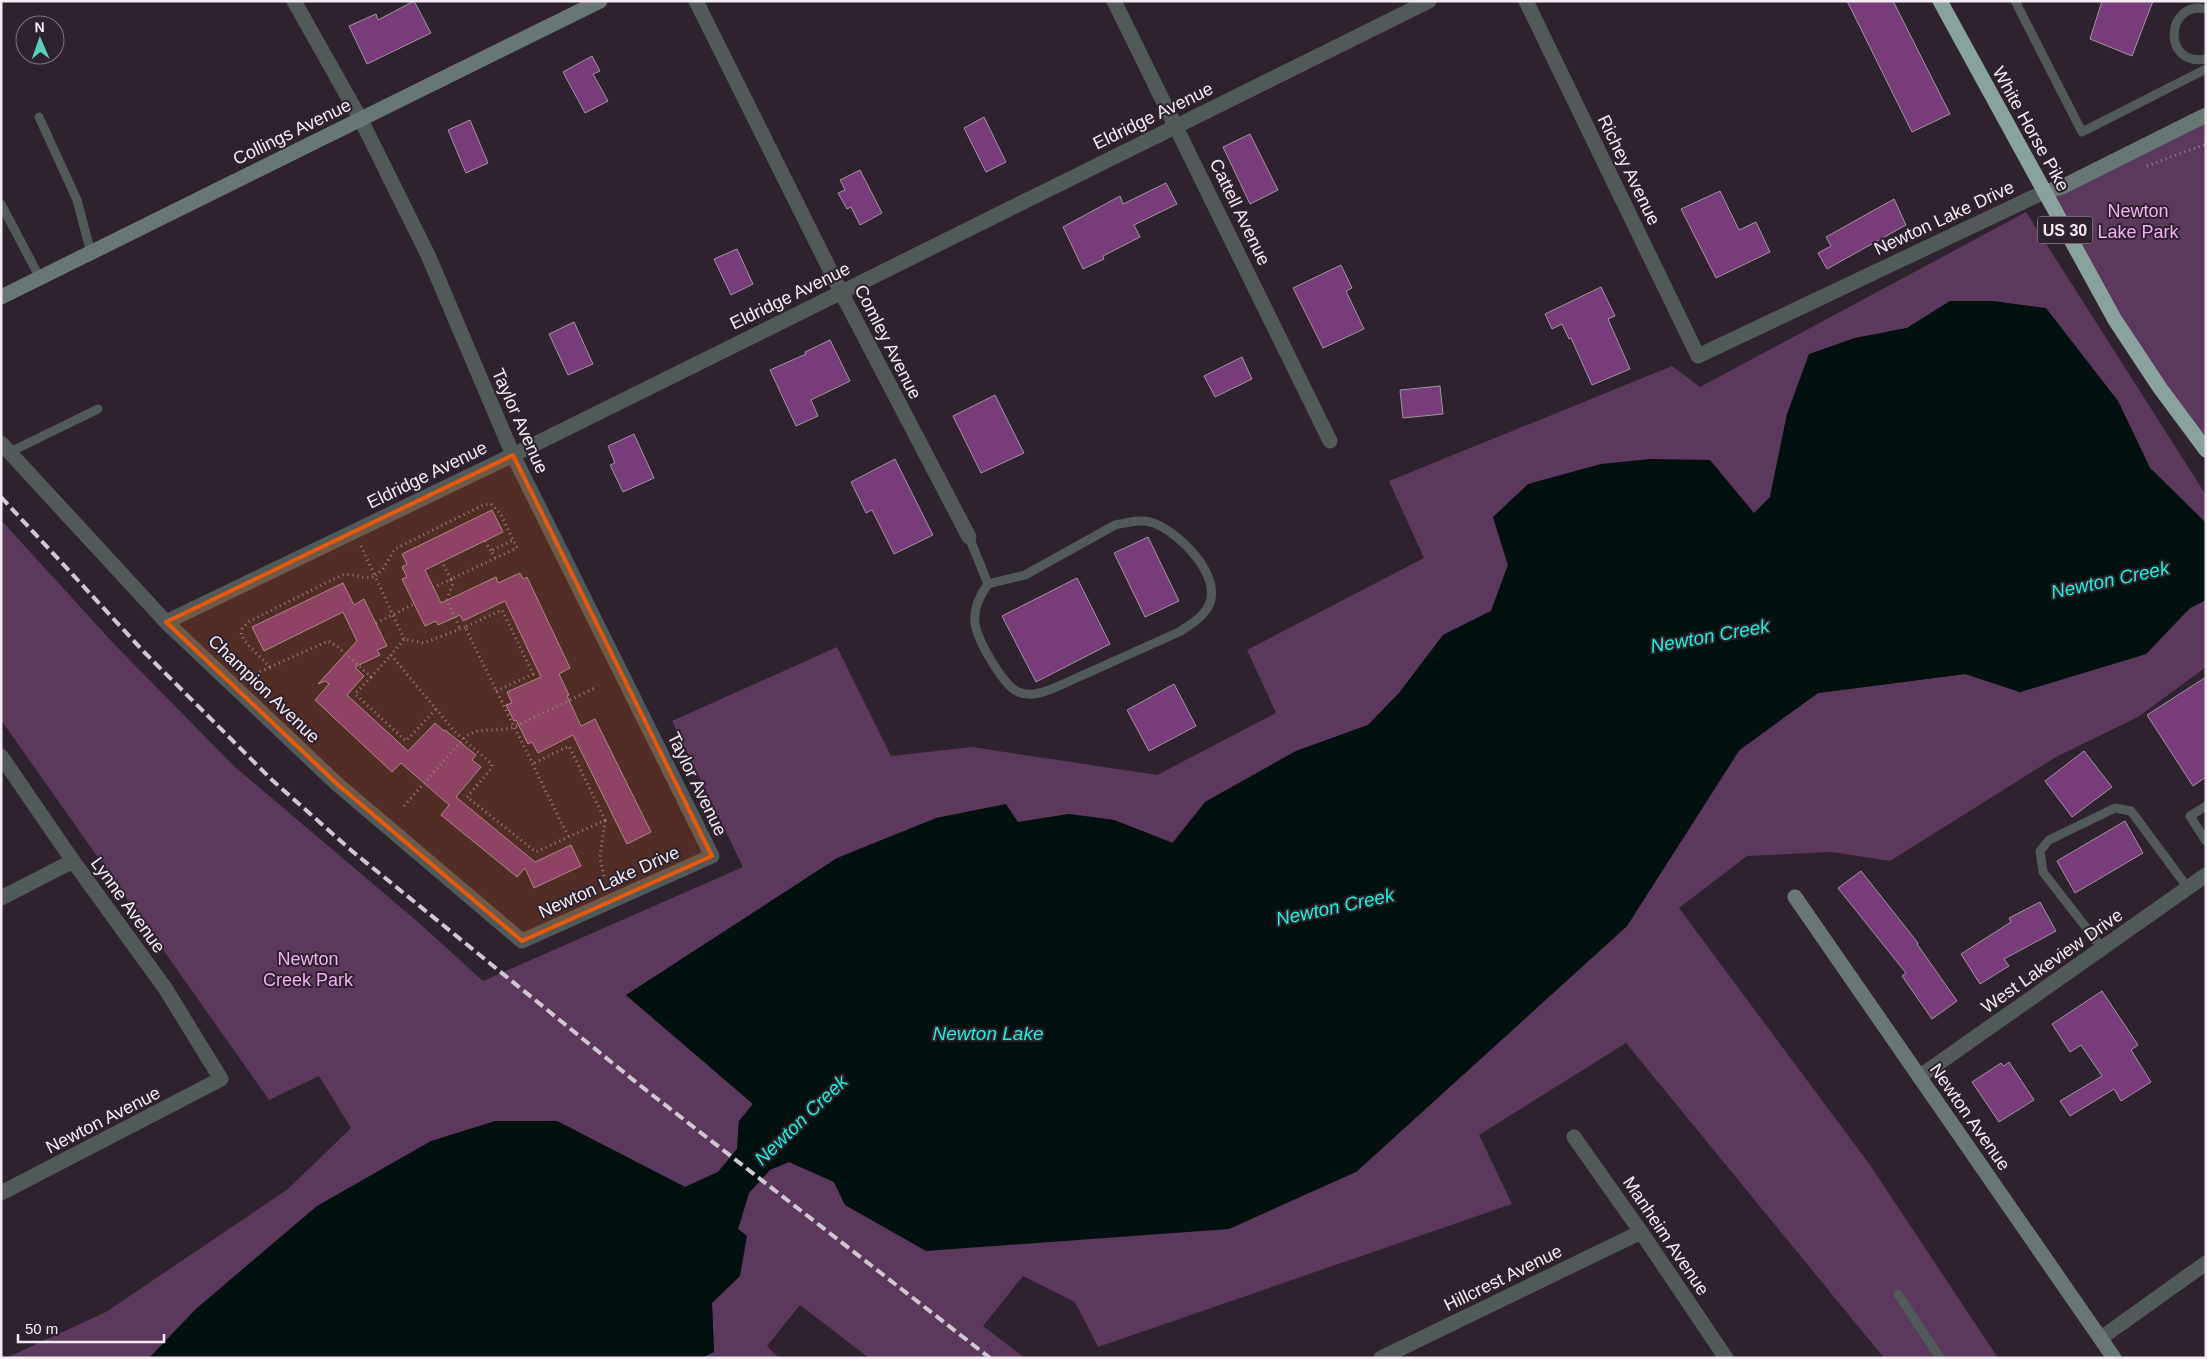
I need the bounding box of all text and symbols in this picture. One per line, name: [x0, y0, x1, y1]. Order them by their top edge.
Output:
north arrow: [15, 15, 65, 65]
text: N: [34, 19, 45, 35]
street label: White Horse Pike: [1989, 63, 2073, 195]
street label: Eldridge Avenue: [1090, 78, 1216, 154]
street label: Collings Avenue: [230, 95, 354, 169]
street label: Richey Avenue: [1594, 112, 1664, 228]
street label: Cattell Avenue: [1206, 156, 1274, 268]
street label: Newton Lake Drive: [1871, 177, 2017, 259]
park label: Newton Lake Park: [2097, 201, 2180, 242]
road number: US 30: [2038, 216, 2092, 244]
street label: Eldridge Avenue: [727, 258, 853, 334]
street label: Comley Avenue: [851, 281, 925, 403]
street label: Taylor Avenue: [488, 365, 552, 477]
street label: Eldridge Avenue: [364, 437, 490, 513]
water label: Newton Creek: [2049, 557, 2173, 603]
water label: Newton Creek: [1649, 615, 1773, 657]
street label: Champion Avenue: [204, 631, 324, 747]
street label: Taylor Avenue: [663, 729, 731, 839]
street label: Newton Lake Drive: [535, 842, 683, 922]
street label: Lynne Avenue: [87, 853, 169, 957]
water label: Newton Creek: [1274, 884, 1398, 930]
street label: West Lakeview Drive: [1978, 905, 2126, 1017]
park label: Newton Creek Park: [263, 949, 354, 990]
water label: Newton Lake: [933, 1023, 1043, 1044]
street label: Newton Avenue: [1926, 1060, 2014, 1174]
water label: Newton Creek: [750, 1070, 853, 1169]
street label: Newton Avenue: [42, 1083, 164, 1157]
street label: Manheim Avenue: [1619, 1173, 1713, 1299]
street label: Hillcrest Avenue: [1441, 1241, 1565, 1315]
scale bar: [18, 1312, 164, 1344]
text: 50 m: [25, 1320, 58, 1337]

